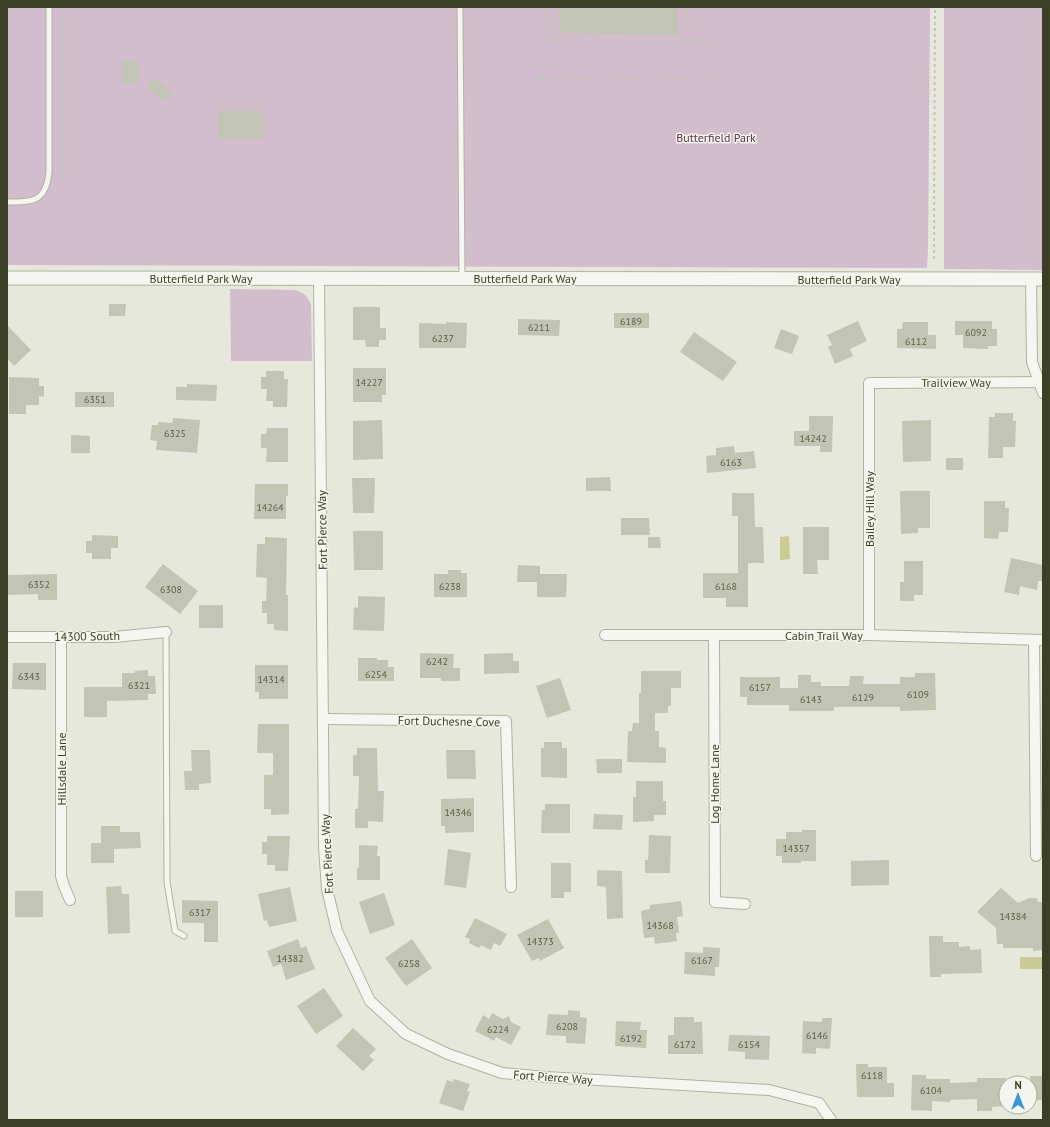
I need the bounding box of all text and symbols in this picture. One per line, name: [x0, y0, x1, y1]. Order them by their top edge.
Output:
park label: Butterfield Park: [676, 130, 756, 145]
street label: Butterfield Park Way: [149, 271, 253, 286]
street label: Butterfield Park Way: [473, 271, 577, 286]
street label: Butterfield Park Way: [797, 272, 901, 287]
house number: 6189: [620, 315, 642, 328]
house number: 6211: [528, 321, 550, 334]
house number: 6092: [965, 326, 987, 339]
house number: 6237: [432, 332, 454, 345]
house number: 6112: [905, 335, 927, 348]
street label: Trailview Way: [921, 375, 991, 390]
house number: 14227: [355, 376, 383, 389]
house number: 6351: [84, 393, 106, 406]
house number: 6325: [164, 427, 186, 440]
house number: 14242: [799, 432, 827, 445]
house number: 6163: [720, 456, 742, 469]
street label: Bailey Hill Way: [862, 471, 877, 547]
street label: Fort Pierce Way: [314, 490, 330, 570]
house number: 14264: [256, 501, 284, 514]
house number: 6352: [28, 578, 50, 591]
house number: 6238: [439, 580, 461, 593]
house number: 6168: [715, 580, 737, 593]
house number: 6308: [160, 583, 182, 596]
street label: 14300 South: [54, 628, 120, 644]
street label: Cabin Trail Way: [785, 628, 863, 643]
house number: 6242: [426, 655, 448, 668]
house number: 6254: [365, 668, 387, 681]
house number: 6343: [18, 670, 40, 683]
house number: 14314: [257, 673, 285, 686]
house number: 6321: [128, 679, 150, 692]
house number: 6157: [749, 681, 771, 694]
house number: 6109: [907, 688, 929, 701]
house number: 6129: [852, 691, 874, 704]
house number: 6143: [800, 693, 822, 706]
street label: Fort Duchesne Cove: [398, 713, 500, 729]
street label: Hillsdale Lane: [54, 732, 69, 806]
street label: Log Home Lane: [707, 744, 722, 824]
house number: 14346: [444, 806, 472, 819]
street label: Fort Pierce Way: [317, 813, 337, 894]
house number: 14357: [782, 842, 810, 855]
house number: 6317: [189, 906, 211, 919]
house number: 14384: [999, 910, 1027, 923]
house number: 14368: [646, 919, 674, 932]
house number: 14373: [526, 935, 554, 948]
house number: 14382: [276, 952, 304, 965]
house number: 6167: [691, 954, 713, 967]
house number: 6258: [398, 957, 420, 970]
house number: 6208: [556, 1020, 578, 1033]
house number: 6224: [487, 1023, 509, 1036]
house number: 6146: [806, 1029, 828, 1042]
house number: 6192: [620, 1032, 642, 1045]
house number: 6172: [674, 1038, 696, 1051]
house number: 6154: [738, 1038, 760, 1051]
street label: Fort Pierce Way: [513, 1067, 594, 1087]
house number: 6118: [861, 1069, 883, 1082]
north arrow: [998, 1075, 1038, 1115]
text: N: [1014, 1078, 1022, 1092]
house number: 6104: [920, 1084, 942, 1097]

